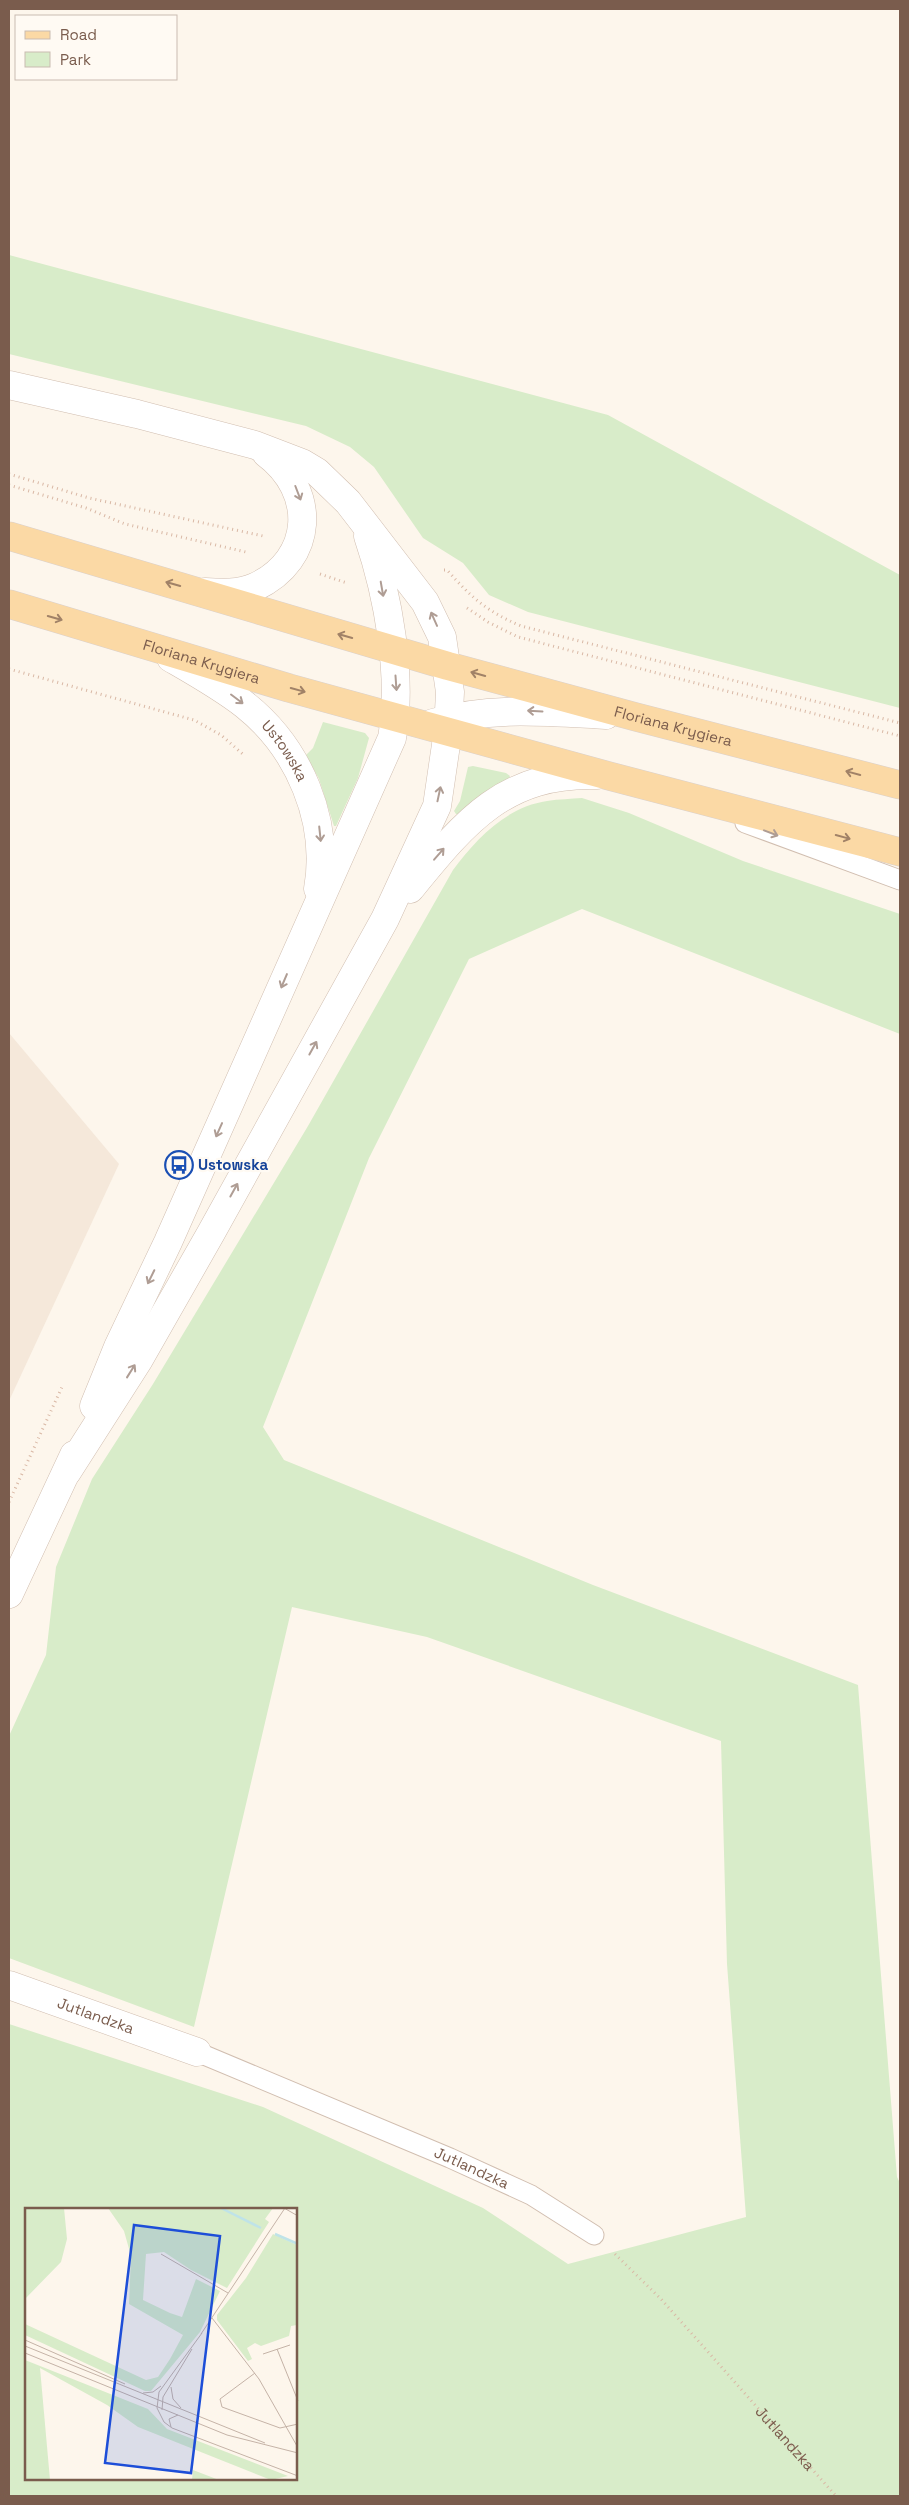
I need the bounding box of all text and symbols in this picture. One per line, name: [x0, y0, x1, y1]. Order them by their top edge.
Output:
legend: [15, 15, 178, 80]
text: Road: [60, 25, 97, 44]
text: Park: [60, 50, 91, 69]
one-way arrow: [294, 485, 303, 501]
one-way arrow: [165, 579, 181, 589]
one-way arrow: [378, 580, 388, 596]
one-way arrow: [428, 612, 438, 627]
one-way arrow: [47, 614, 63, 624]
one-way arrow: [338, 631, 354, 641]
street label: Floriana Krygiera: [141, 635, 263, 688]
one-way arrow: [470, 669, 486, 678]
one-way arrow: [391, 674, 400, 690]
one-way arrow: [289, 686, 305, 695]
one-way arrow: [230, 694, 244, 704]
street label: Floriana Krygiera: [612, 702, 735, 750]
one-way arrow: [528, 707, 544, 716]
street label: Ustowska: [258, 716, 312, 785]
one-way arrow: [846, 768, 862, 777]
one-way arrow: [435, 786, 444, 802]
one-way arrow: [315, 826, 325, 842]
one-way arrow: [763, 829, 778, 838]
one-way arrow: [835, 833, 851, 842]
one-way arrow: [433, 848, 445, 861]
one-way arrow: [278, 973, 288, 988]
one-way arrow: [308, 1041, 318, 1056]
one-way arrow: [213, 1122, 223, 1137]
bus stop icon: Ustowska: [164, 1150, 194, 1180]
place label: Ustowska: [198, 1155, 268, 1174]
one-way arrow: [230, 1184, 240, 1198]
one-way arrow: [146, 1270, 156, 1285]
one-way arrow: [126, 1365, 136, 1379]
street label: Jutlandzka: [55, 1993, 137, 2038]
street label: Jutlandzka: [431, 2142, 513, 2193]
inset map: [25, 2208, 298, 2480]
street label: Jutlandzka: [752, 2402, 819, 2475]

